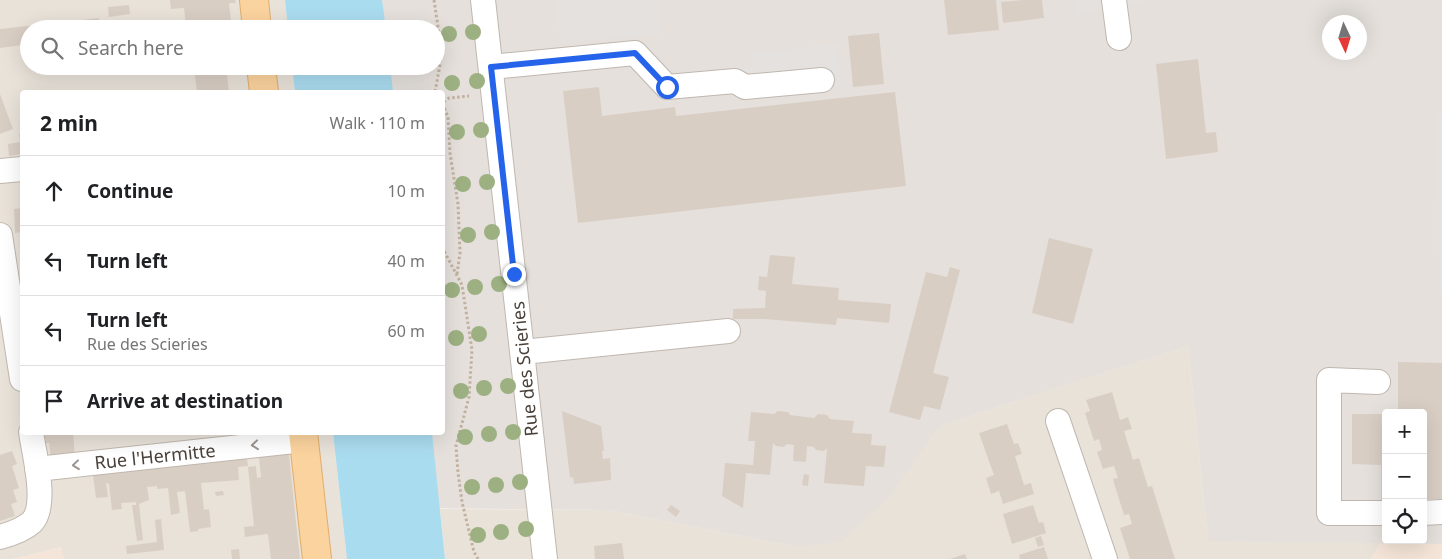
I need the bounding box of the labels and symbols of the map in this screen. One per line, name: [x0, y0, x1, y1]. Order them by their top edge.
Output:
north arrow: [1322, 15, 1367, 60]
route start: [656, 76, 679, 99]
route end: [503, 263, 526, 286]
street label: Rue des Scieries: [505, 300, 543, 438]
street label: Rue l'Hermitte: [93, 438, 217, 474]
one-way arrow: [251, 439, 259, 450]
one-way arrow: [72, 459, 80, 470]

